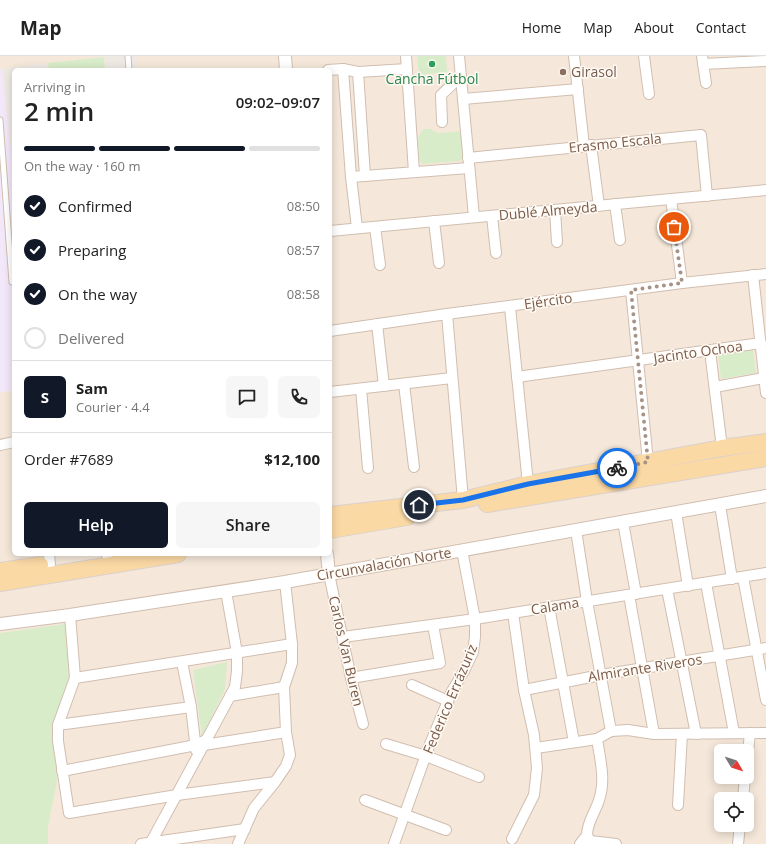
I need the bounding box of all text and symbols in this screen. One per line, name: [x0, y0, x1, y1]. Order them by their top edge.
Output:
text: Map: [20, 15, 61, 41]
text: Home: [522, 18, 561, 37]
text: Map: [583, 18, 612, 37]
text: About: [634, 18, 674, 37]
text: Contact: [696, 18, 746, 37]
marker: Cancha Fútbol: [427, 59, 437, 69]
place label: Girasol: [571, 62, 617, 81]
marker: Girasol: [558, 67, 568, 77]
place label: Cancha Fútbol: [385, 69, 479, 88]
text: Arriving in: [24, 78, 86, 96]
text: 09:02–09:07: [236, 92, 320, 112]
text: 2 min: [24, 93, 94, 129]
street label: Erasmo Escala: [568, 128, 662, 157]
text: On the way · 160 m: [24, 157, 140, 175]
icon: check: [24, 195, 46, 217]
text: Confirmed: [58, 196, 132, 216]
text: 08:50: [287, 197, 320, 215]
street label: Dublé Almeyda: [498, 197, 598, 224]
pin: [657, 210, 691, 244]
icon: bag: [663, 216, 685, 238]
icon: check: [24, 239, 46, 261]
text: Preparing: [58, 240, 126, 260]
text: 08:57: [287, 241, 320, 259]
icon: check: [24, 283, 46, 305]
text: On the way: [58, 284, 137, 304]
text: 08:58: [287, 285, 320, 303]
street label: Ejército: [523, 288, 573, 313]
text: Delivered: [58, 328, 125, 348]
street label: Jacinto Ochoa: [650, 336, 744, 367]
button: chat: [226, 376, 268, 418]
button: phone: [278, 376, 320, 418]
text: Sam: [76, 378, 108, 398]
text: S: [41, 387, 49, 407]
text: Courier · 4.4: [76, 398, 150, 416]
courier: [597, 448, 637, 488]
text: Order #7689: [24, 449, 113, 469]
text: $12,100: [264, 449, 320, 469]
icon: bike: [606, 457, 628, 479]
pin: [402, 488, 436, 522]
icon: home: [408, 494, 430, 516]
button: Help: [24, 502, 168, 548]
button: Share: [176, 502, 320, 548]
street label: Circunvalación Norte: [315, 542, 453, 585]
street label: Calama: [529, 592, 580, 619]
street label: Carlos Van Buren: [325, 594, 368, 708]
street label: Federico Errázuriz: [418, 641, 481, 757]
street label: Almirante Riveros: [586, 649, 704, 686]
north arrow: [714, 744, 754, 784]
map controls: [714, 744, 754, 832]
button: locate: [714, 792, 754, 832]

